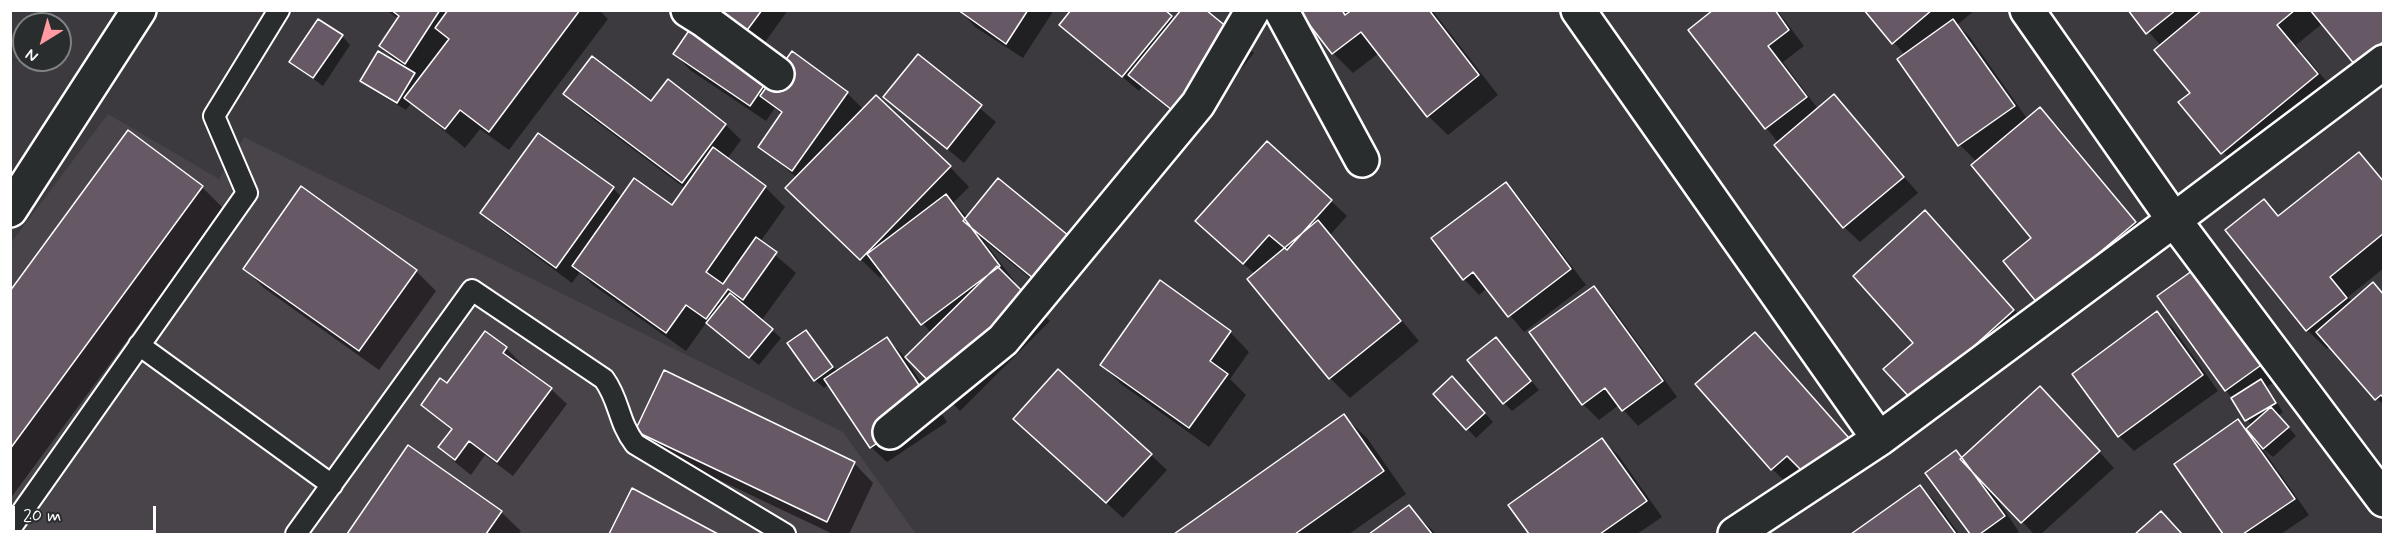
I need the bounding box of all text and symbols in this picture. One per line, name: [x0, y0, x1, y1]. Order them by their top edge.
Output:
north arrow: [12, 12, 72, 72]
text: N: [21, 44, 43, 67]
scale bar: [15, 494, 159, 532]
text: 20 m: [23, 504, 61, 528]

